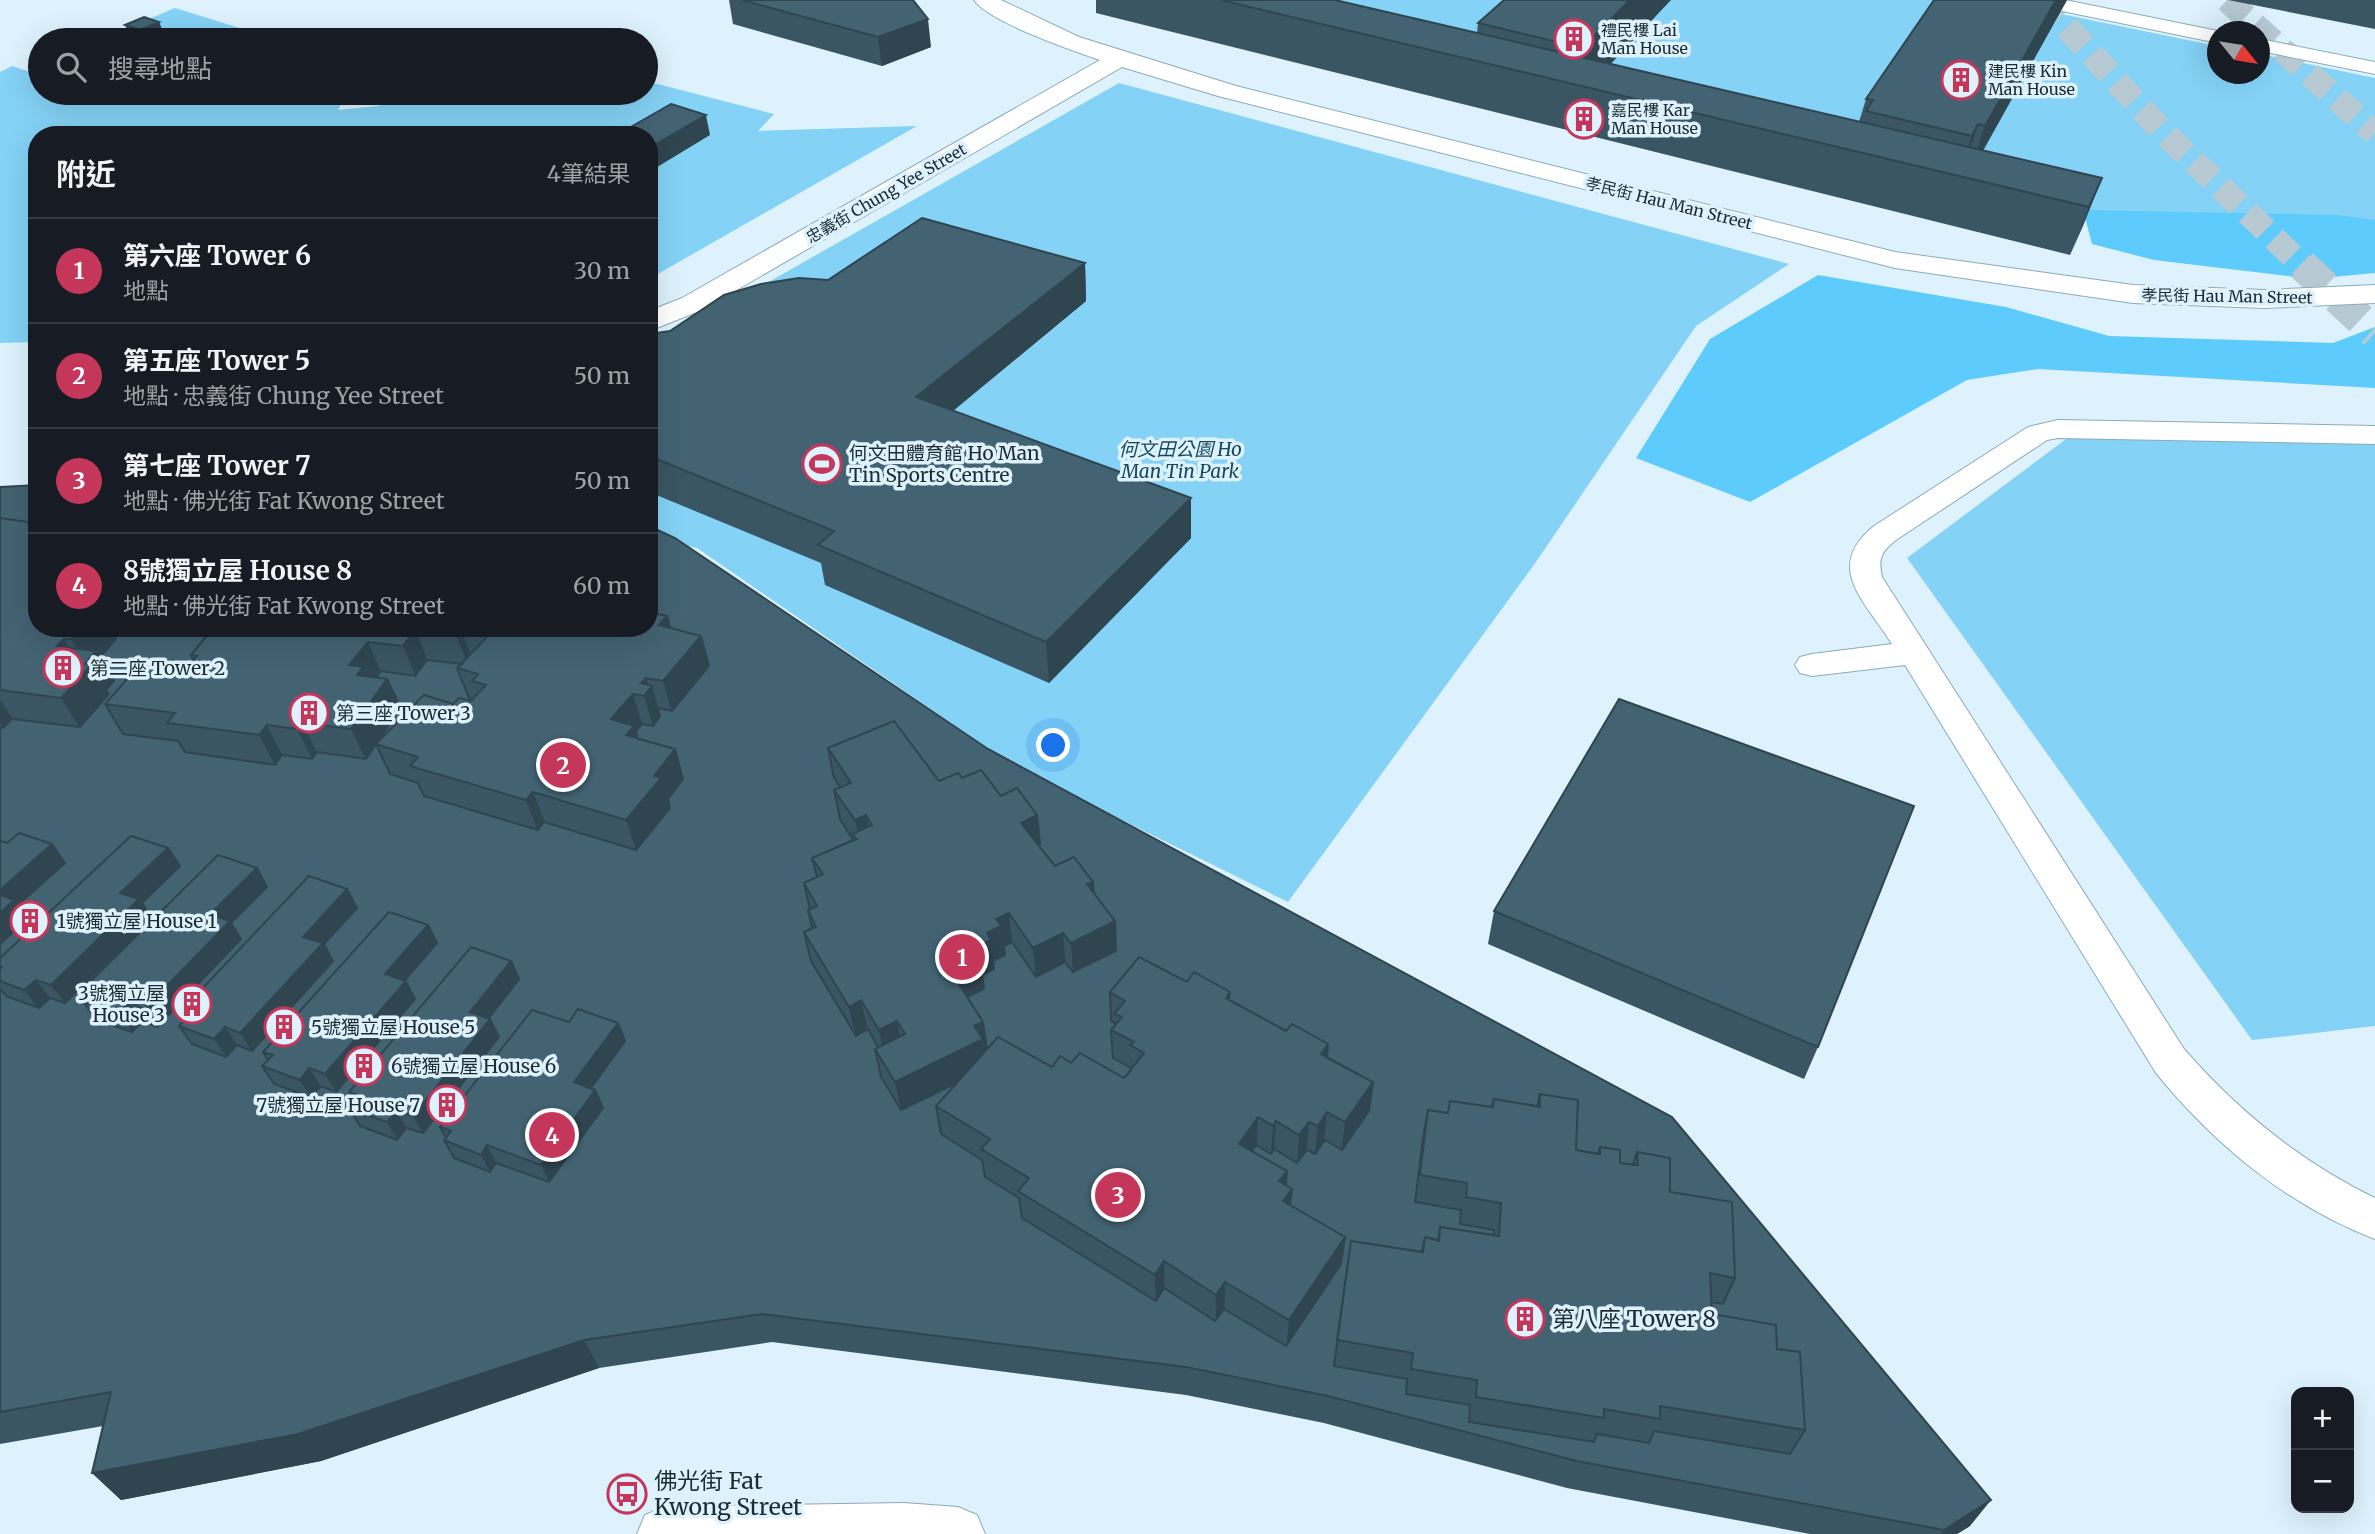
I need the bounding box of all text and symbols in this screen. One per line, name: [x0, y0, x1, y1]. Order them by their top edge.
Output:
building icon: 禮民樓 Lai Man House: [1553, 18, 1595, 60]
place label: 禮民樓 Lai Man House: [1601, 20, 1688, 58]
north arrow: [2207, 21, 2270, 84]
search box: [28, 28, 658, 105]
icon: search: [52, 48, 90, 86]
text: 搜尋地點: [108, 52, 212, 85]
building icon: 建民樓 Kin Man House: [1940, 59, 1982, 101]
place label: 建民樓 Kin Man House: [1988, 61, 2075, 99]
building icon: 嘉民樓 Kar Man House: [1563, 98, 1605, 140]
place label: 嘉民樓 Kar Man House: [1611, 100, 1698, 138]
street label: 忠義街 Chung Yee Street: [802, 139, 970, 247]
text: 附近: [56, 155, 116, 193]
text: 4筆結果: [547, 159, 630, 188]
street label: 孝民街 Hau Man Street: [1583, 173, 1755, 234]
text: 第六座 Tower 6: [123, 239, 311, 272]
text: 1: [74, 256, 84, 285]
text: 30 m: [574, 256, 630, 285]
text: 地點: [123, 276, 169, 305]
street label: 孝民街 Hau Man Street: [2141, 285, 2314, 308]
text: 第五座 Tower 5: [123, 344, 310, 377]
text: 2: [72, 361, 86, 390]
text: 50 m: [574, 361, 630, 390]
text: 地點 · 忠義街 Chung Yee Street: [123, 381, 444, 410]
park label: 何文田公園 Ho Man Tin Park: [1118, 437, 1242, 483]
place label: 何文田體育館 Ho Man Tin Sports Centre: [849, 441, 1040, 487]
sports icon: 何文田體育館 Ho Man Tin Sports Centre: [801, 443, 843, 485]
text: 第七座 Tower 7: [123, 449, 311, 482]
text: 3: [72, 466, 86, 495]
text: 50 m: [574, 466, 630, 495]
text: 地點 · 佛光街 Fat Kwong Street: [123, 486, 445, 515]
text: 8號獨立屋 House 8: [123, 554, 352, 587]
text: 4: [72, 571, 86, 600]
text: 60 m: [573, 571, 630, 600]
text: 地點 · 佛光街 Fat Kwong Street: [123, 591, 445, 620]
building icon: 第二座 Tower 2: [42, 647, 84, 689]
place label: 第二座 Tower 2: [90, 656, 225, 680]
building icon: 第三座 Tower 3: [288, 692, 330, 734]
place label: 第三座 Tower 3: [336, 701, 471, 725]
your location: [1036, 728, 1070, 762]
pin: 2: [540, 739, 586, 791]
building icon: 1號獨立屋 House 1: [9, 900, 51, 942]
place label: 1號獨立屋 House 1: [57, 909, 217, 933]
pin: 1: [939, 931, 985, 983]
place label: 3號獨立屋 House 3: [78, 981, 165, 1027]
building icon: 3號獨立屋 House 3: [171, 983, 213, 1025]
building icon: 5號獨立屋 House 5: [263, 1006, 305, 1048]
place label: 5號獨立屋 House 5: [311, 1015, 475, 1039]
building icon: 6號獨立屋 House 6: [343, 1045, 385, 1087]
place label: 6號獨立屋 House 6: [391, 1054, 556, 1078]
building icon: 7號獨立屋 House 7: [426, 1084, 468, 1126]
place label: 7號獨立屋 House 7: [256, 1093, 420, 1117]
pin: 4: [529, 1109, 575, 1161]
pin: 3: [1095, 1169, 1141, 1221]
building icon: 第八座 Tower 8: [1504, 1298, 1546, 1340]
place label: 第八座 Tower 8: [1552, 1304, 1716, 1333]
map controls: [2291, 1387, 2354, 1513]
button: +: [2291, 1387, 2354, 1450]
button: −: [2291, 1450, 2354, 1513]
place label: 佛光街 Fat Kwong Street: [654, 1466, 802, 1521]
bus stop icon: 佛光街 Fat Kwong Street: [606, 1473, 648, 1515]

